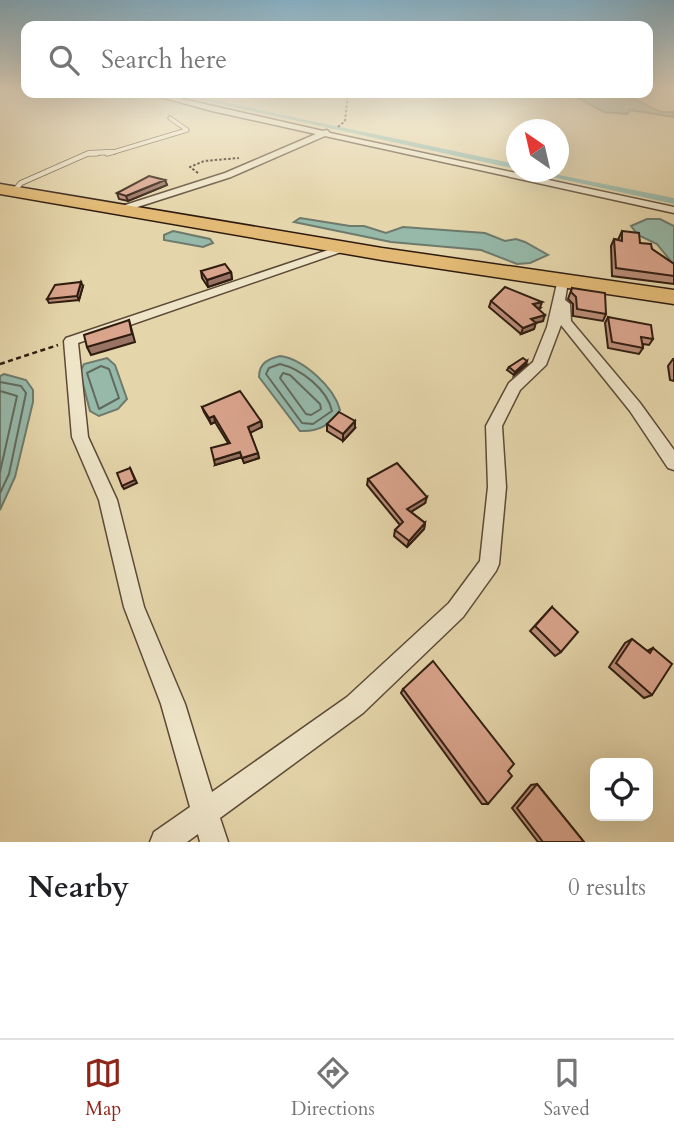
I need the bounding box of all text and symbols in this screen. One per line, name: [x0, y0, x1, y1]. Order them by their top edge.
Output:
search box: [21, 21, 653, 98]
icon: search: [45, 41, 83, 79]
text: Search here: [101, 42, 227, 77]
north arrow: [506, 119, 569, 182]
map controls: [590, 758, 653, 821]
button: locate: [590, 758, 653, 821]
text: Nearby: [28, 867, 129, 908]
text: 0 results: [568, 872, 646, 903]
tab: Map: [84, 1054, 122, 1122]
tab: Directions: [291, 1054, 375, 1122]
tab: Saved: [544, 1054, 590, 1122]

